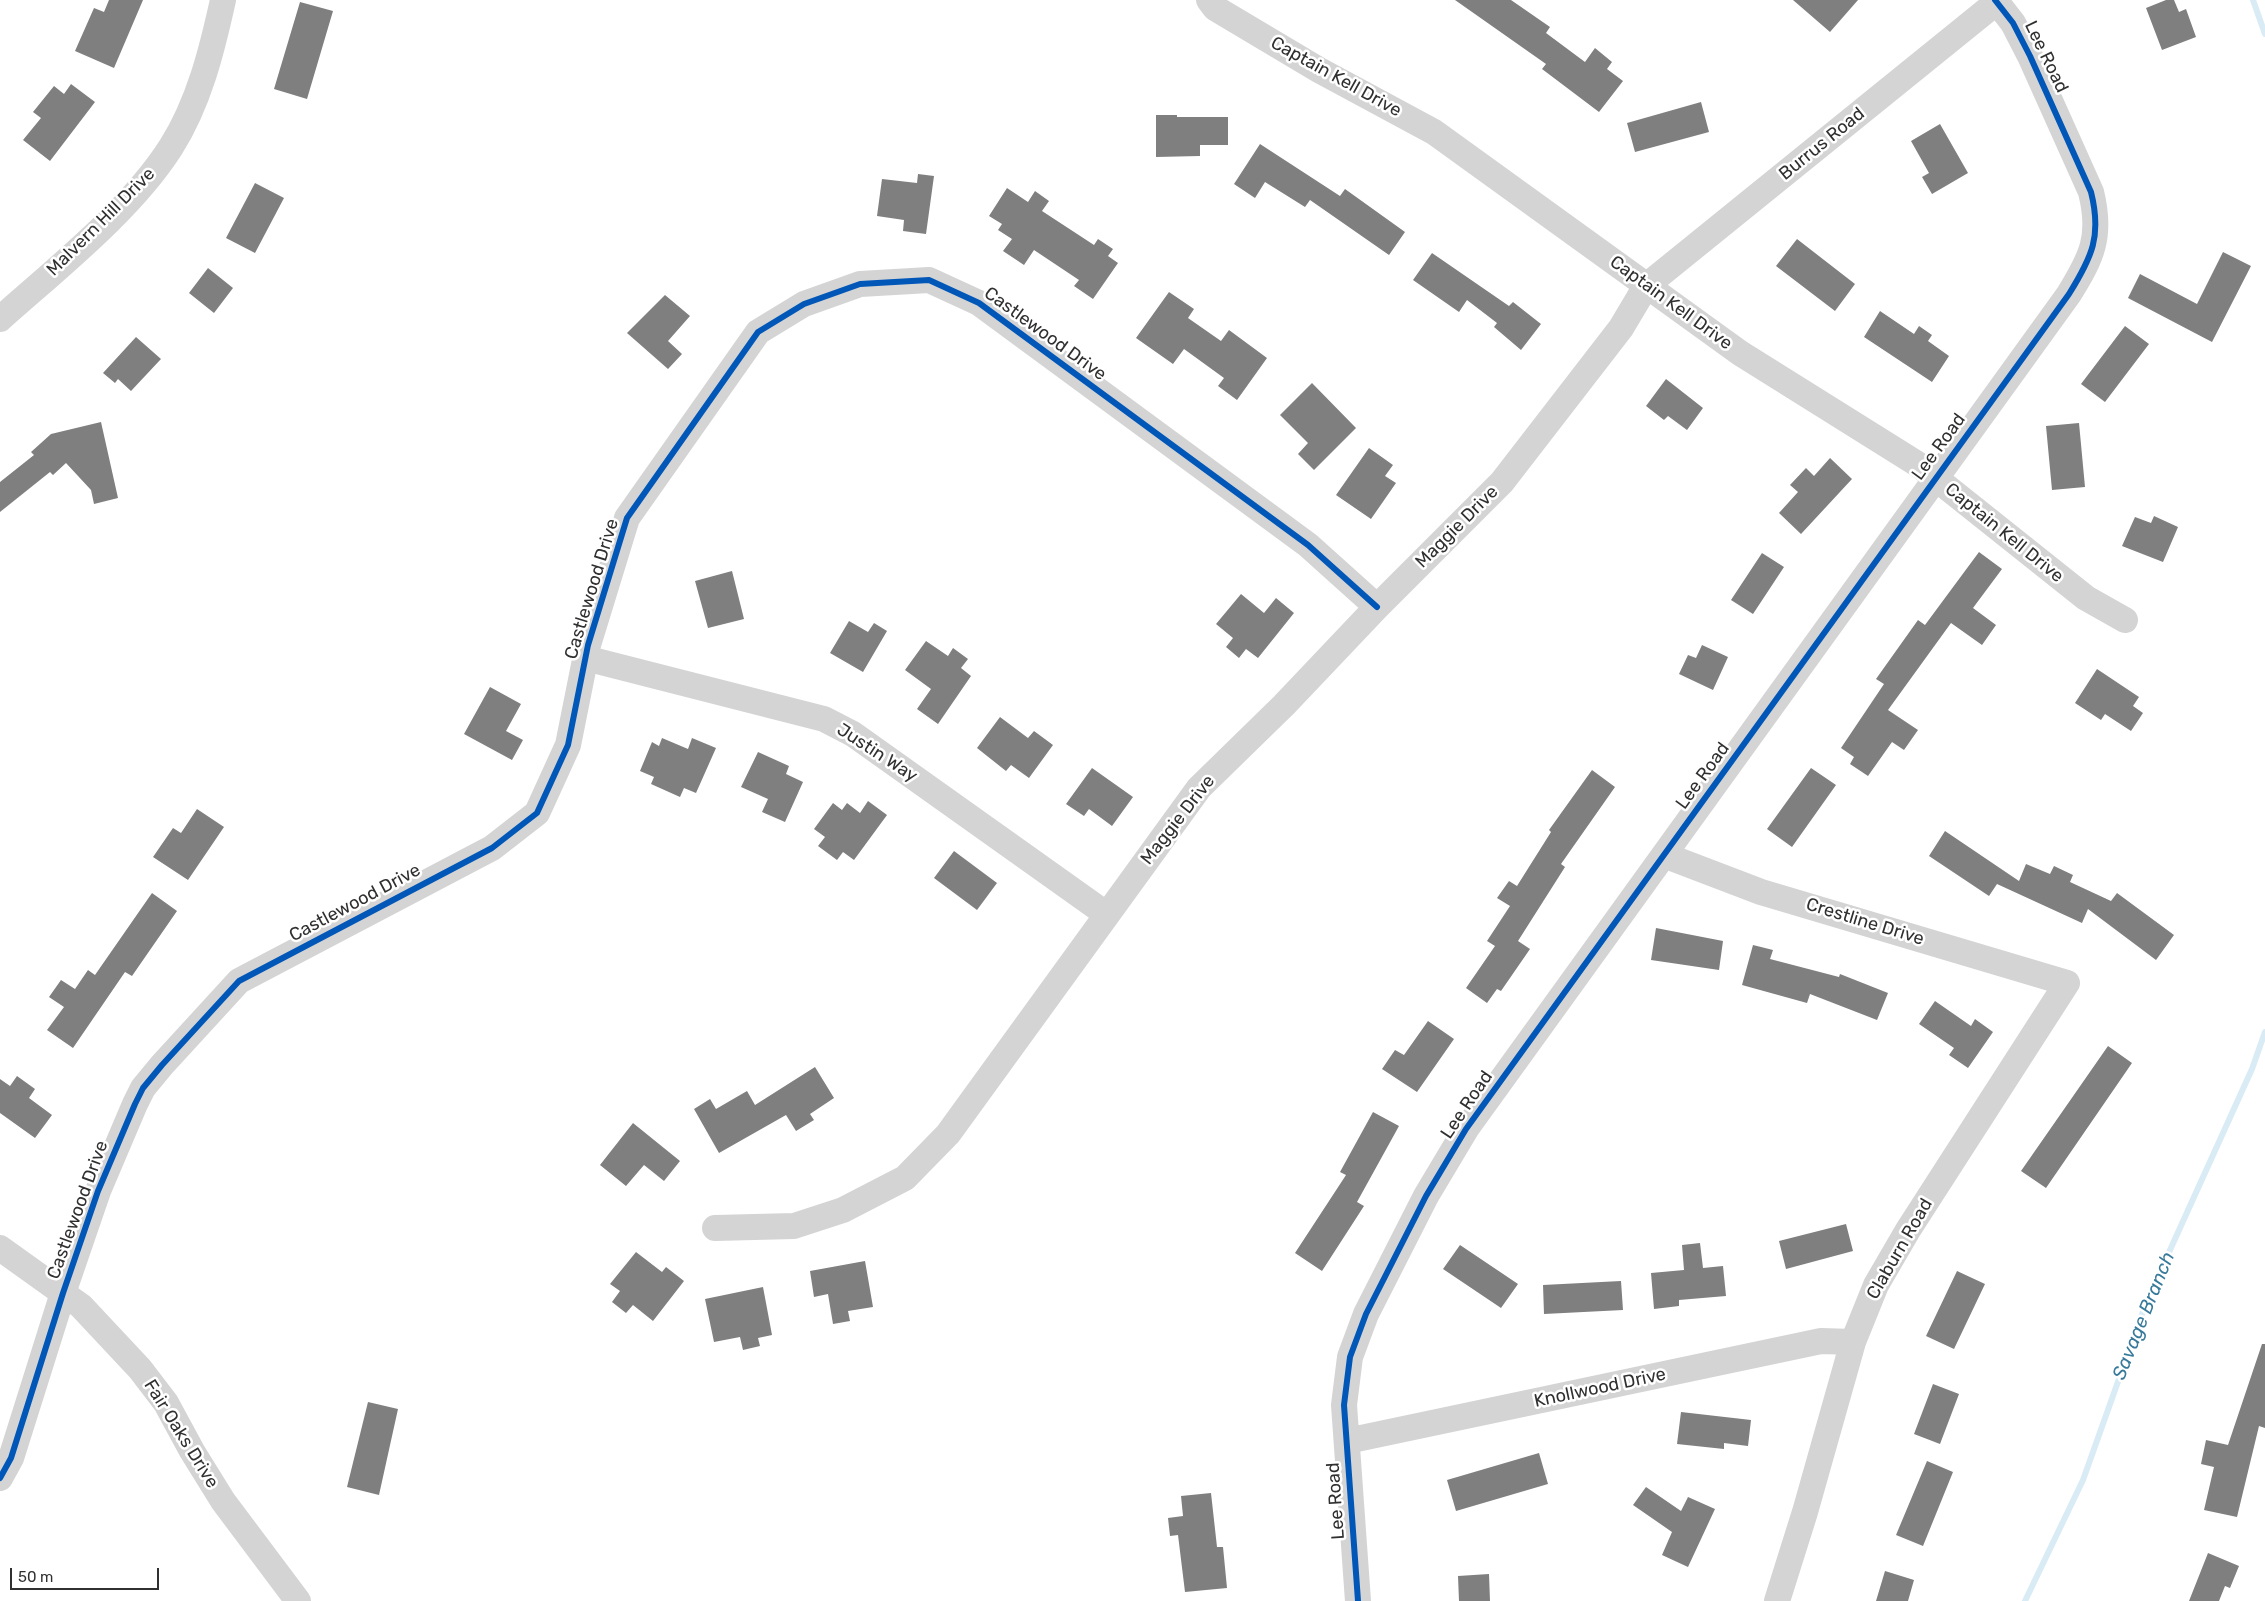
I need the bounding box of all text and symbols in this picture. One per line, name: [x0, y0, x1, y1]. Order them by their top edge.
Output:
street label: Lee Road: [2019, 18, 2073, 96]
street label: Captain Kell Drive: [1267, 32, 1405, 122]
street label: Burrus Road: [1775, 103, 1869, 185]
street label: Malvern Hill Drive: [42, 163, 160, 281]
street label: Captain Kell Drive: [1606, 251, 1736, 355]
street label: Castlewood Drive: [980, 282, 1110, 386]
street label: Lee Road: [1908, 409, 1970, 485]
street label: Captain Kell Drive: [1940, 479, 2068, 587]
street label: Maggie Drive: [1411, 481, 1503, 573]
street label: Castlewood Drive: [560, 516, 624, 662]
street label: Justin Way: [833, 719, 921, 787]
street label: Lee Road: [1672, 738, 1734, 814]
street label: Maggie Drive: [1136, 771, 1220, 869]
street label: Castlewood Drive: [286, 859, 424, 947]
street label: Crestline Drive: [1803, 894, 1927, 950]
street label: Lee Road: [1436, 1067, 1498, 1143]
street label: Castlewood Drive: [43, 1138, 113, 1282]
street label: Claburn Road: [1862, 1195, 1938, 1303]
water label: Savage Branch: [2108, 1249, 2180, 1383]
street label: Knollwood Drive: [1532, 1363, 1668, 1413]
street label: Fair Oaks Drive: [139, 1376, 223, 1492]
street label: Lee Road: [1323, 1462, 1349, 1540]
scale bar: [12, 1558, 161, 1590]
text: 50 m: [18, 1568, 53, 1586]

